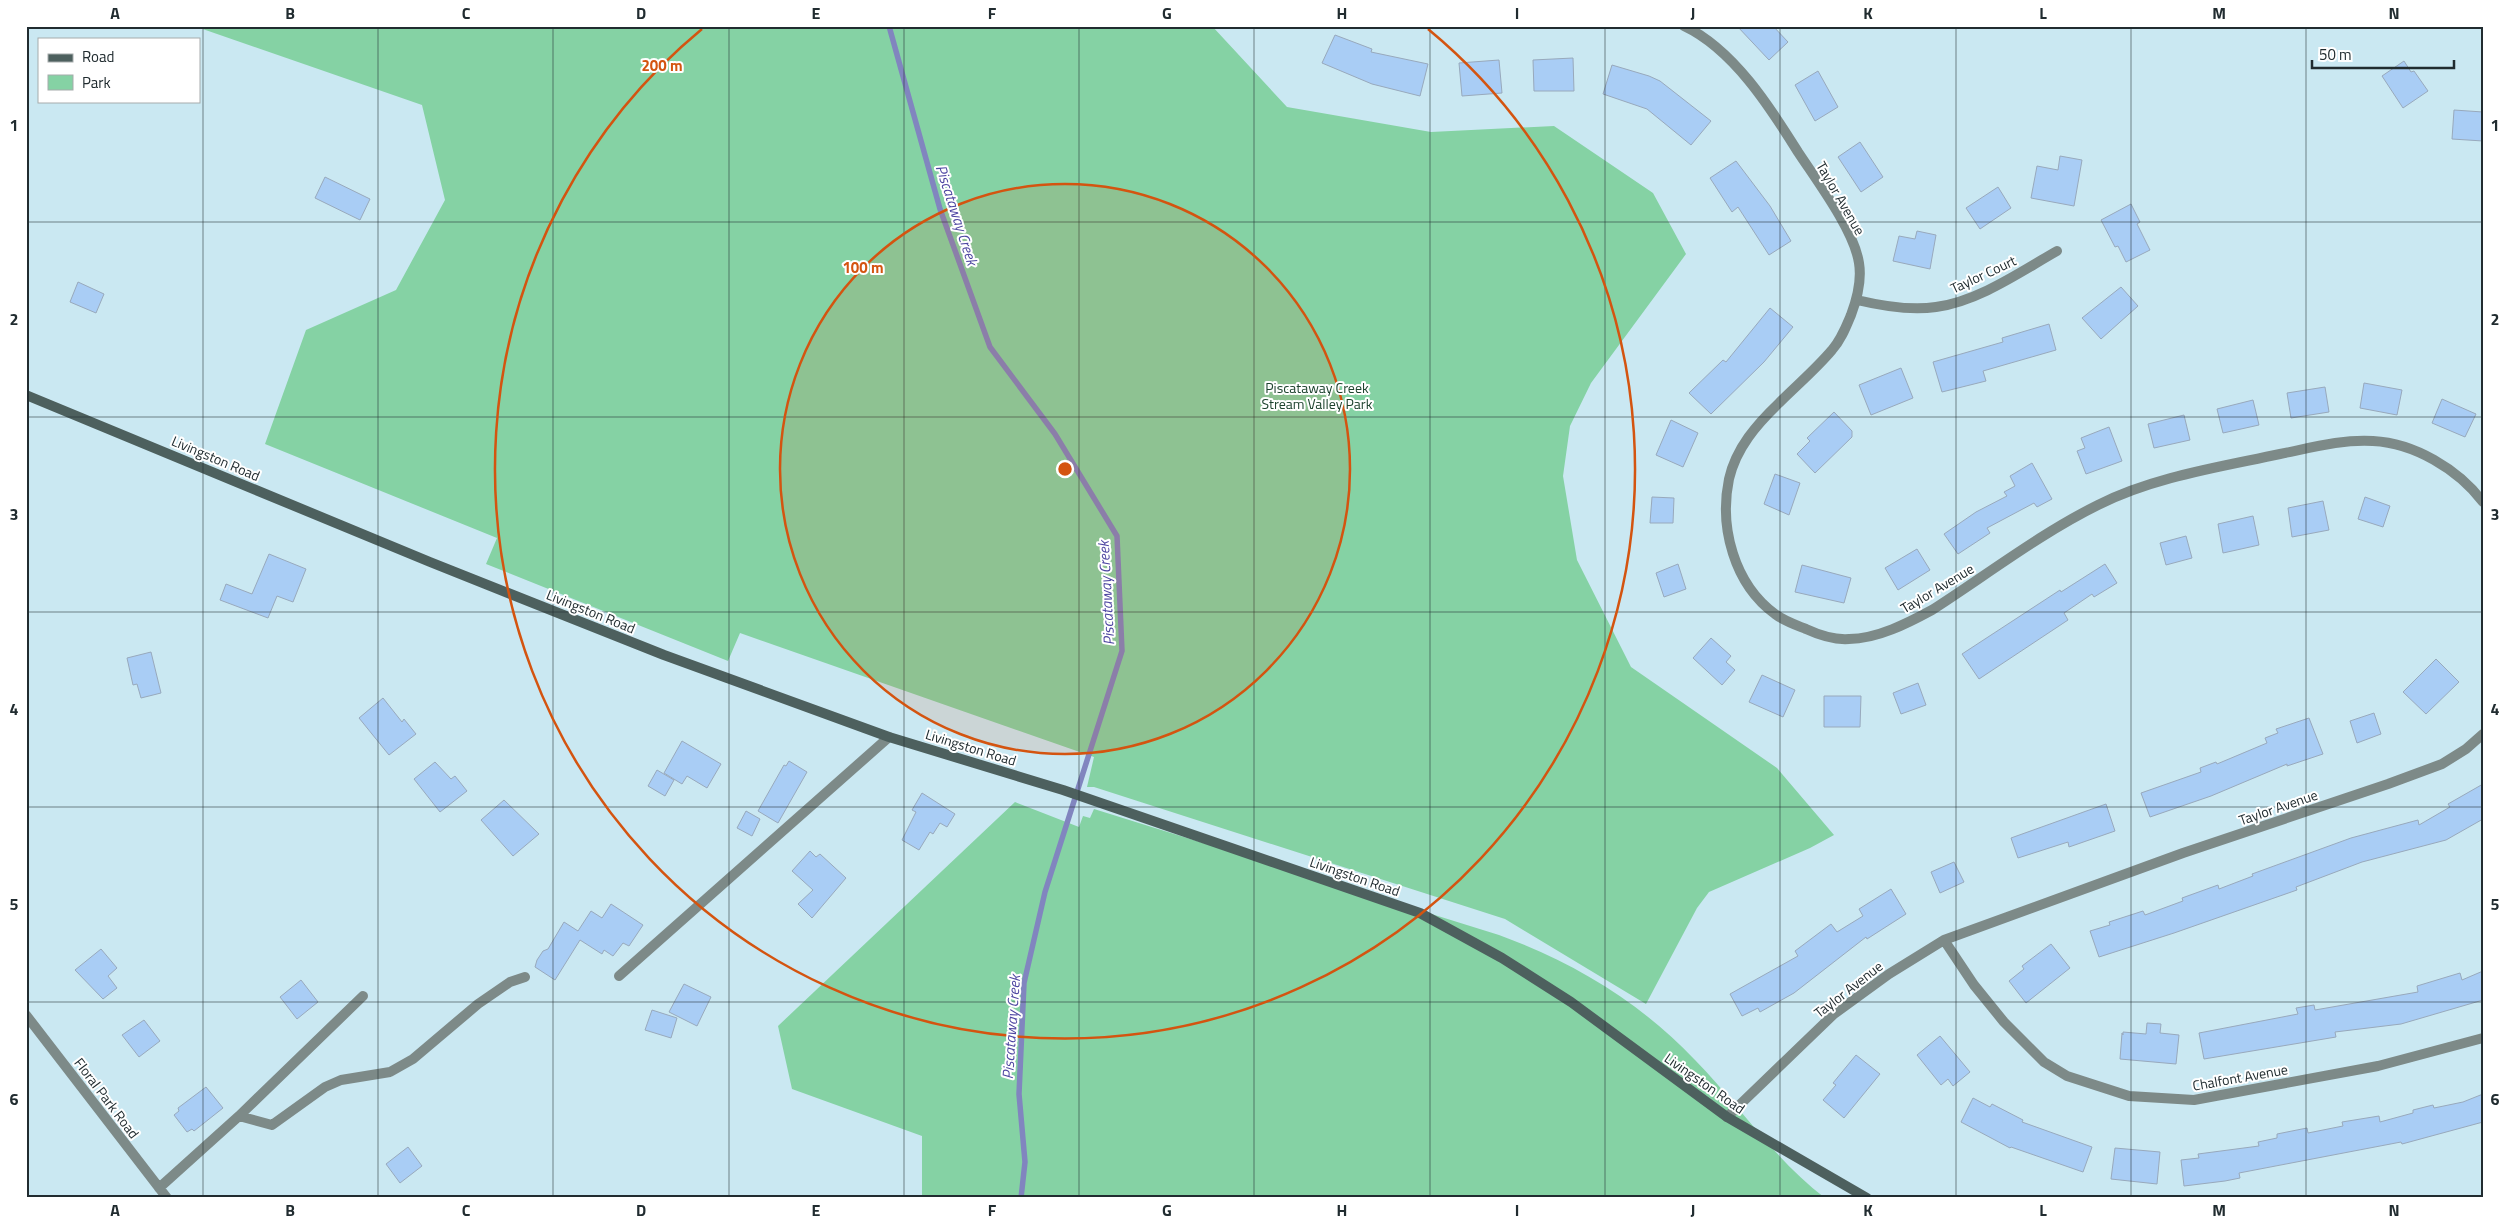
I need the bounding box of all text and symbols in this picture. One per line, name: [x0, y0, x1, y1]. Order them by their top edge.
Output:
text: A: [110, 1, 120, 25]
text: B: [285, 1, 295, 25]
text: C: [462, 1, 471, 25]
text: D: [636, 1, 646, 25]
text: E: [812, 1, 821, 25]
text: F: [988, 1, 997, 25]
text: G: [1162, 1, 1172, 25]
text: H: [1337, 1, 1347, 25]
text: I: [1515, 1, 1519, 25]
text: J: [1691, 1, 1695, 25]
text: K: [1863, 1, 1873, 25]
text: L: [2039, 1, 2047, 25]
text: M: [2212, 1, 2226, 25]
text: N: [2388, 1, 2400, 25]
legend: [38, 38, 200, 102]
scale bar: [2312, 38, 2454, 70]
text: 50 m: [2319, 43, 2352, 66]
text: Road: [82, 45, 114, 68]
text: 200 m: [641, 54, 683, 77]
text: Park: [82, 71, 111, 94]
text: 1: [10, 113, 18, 137]
text: 1: [2491, 113, 2499, 137]
street label: Taylor Avenue: [1811, 157, 1871, 239]
water label: Piscataway Creek: [930, 162, 985, 270]
street label: Taylor Court: [1947, 250, 2019, 298]
text: 100 m: [842, 256, 884, 279]
text: 2: [10, 307, 18, 331]
text: 2: [2491, 307, 2499, 331]
park label: Piscataway Creek Stream Valley Park: [1262, 377, 1373, 414]
street label: Livingston Road: [169, 430, 263, 486]
centre of rings: [1056, 460, 1074, 478]
text: 3: [10, 502, 18, 526]
text: 3: [2491, 502, 2499, 526]
water label: Piscataway Creek: [1092, 538, 1120, 646]
street label: Taylor Avenue: [1896, 558, 1978, 618]
street label: Livingston Road: [543, 584, 639, 638]
text: 4: [10, 697, 19, 721]
text: 4: [2491, 697, 2500, 721]
street label: Livingston Road: [923, 723, 1019, 771]
street label: Taylor Avenue: [2236, 784, 2320, 830]
street label: Livingston Road: [1307, 851, 1403, 901]
text: 5: [10, 892, 19, 916]
text: 5: [2491, 892, 2500, 916]
street label: Taylor Avenue: [1809, 955, 1887, 1023]
water label: Piscataway Creek: [996, 972, 1026, 1080]
street label: Livingston Road: [1660, 1047, 1750, 1119]
street label: Floral Park Road: [70, 1053, 144, 1143]
street label: Chalfont Avenue: [2191, 1058, 2289, 1096]
text: 6: [10, 1087, 19, 1111]
text: 6: [2491, 1087, 2500, 1111]
text: A: [110, 1198, 120, 1222]
text: B: [285, 1198, 295, 1222]
text: C: [462, 1198, 471, 1222]
text: D: [636, 1198, 646, 1222]
text: E: [812, 1198, 821, 1222]
text: F: [988, 1198, 997, 1222]
text: G: [1162, 1198, 1172, 1222]
text: H: [1337, 1198, 1347, 1222]
text: I: [1515, 1198, 1519, 1222]
text: J: [1691, 1198, 1695, 1222]
text: K: [1863, 1198, 1873, 1222]
text: L: [2039, 1198, 2047, 1222]
text: M: [2212, 1198, 2226, 1222]
text: N: [2388, 1198, 2400, 1222]

